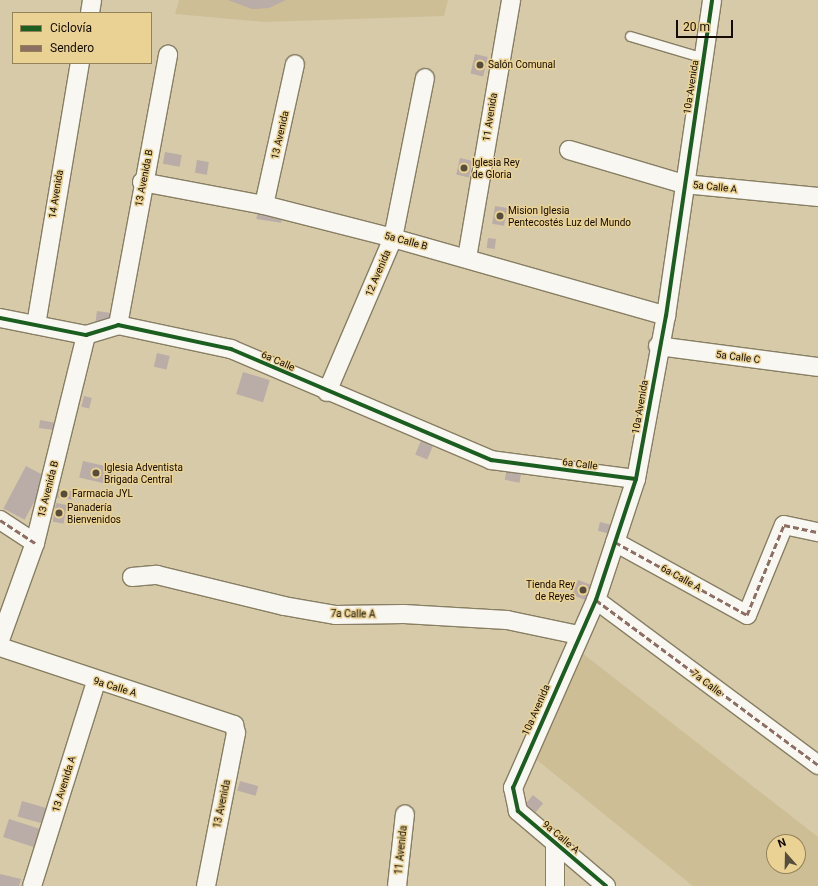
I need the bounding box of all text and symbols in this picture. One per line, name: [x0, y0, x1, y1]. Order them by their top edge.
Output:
legend: [12, 12, 152, 64]
scale bar: [678, 12, 735, 38]
text: 20 m: [683, 20, 710, 34]
text: Ciclovía: [50, 21, 92, 35]
text: Sendero: [50, 41, 94, 55]
place label: Salón Comunal: [488, 59, 555, 71]
street label: 10a Avenida: [681, 59, 701, 115]
marker: Salón Comunal: [475, 60, 485, 70]
street label: 11 Avenida: [480, 92, 500, 142]
street label: 13 Avenida: [269, 110, 291, 160]
street label: 13 Avenida B: [133, 148, 155, 208]
place label: Iglesia Rey de Gloria: [472, 156, 520, 180]
marker: Iglesia Rey de Gloria: [459, 163, 469, 173]
street label: 14 Avenida: [46, 169, 66, 219]
street label: 5a Calle A: [692, 179, 738, 195]
place label: Mision Iglesia Pentecostés Luz del Mundo: [508, 204, 631, 228]
marker: Mision Iglesia Pentecostés Luz del Mundo: [495, 211, 505, 221]
street label: 5a Calle B: [383, 229, 429, 253]
street label: 12 Avenida: [363, 248, 393, 298]
street label: 6a Calle: [259, 348, 297, 374]
street label: 5a Calle C: [715, 348, 761, 366]
street label: 10a Avenida: [629, 379, 651, 435]
street label: 6a Calle: [562, 456, 598, 472]
street label: 13 Avenida B: [35, 459, 61, 519]
place label: Iglesia Adventista Brigada Central: [104, 461, 183, 484]
marker: Iglesia Adventista Brigada Central: [91, 468, 101, 478]
place label: Farmacia JYL: [72, 488, 133, 500]
marker: Farmacia JYL: [59, 489, 69, 499]
place label: Panadería Bienvenidos: [67, 501, 121, 524]
marker: Panadería Bienvenidos: [54, 508, 64, 518]
street label: 6a Calle A: [659, 562, 703, 594]
place label: Tienda Rey de Reyes: [526, 578, 575, 602]
marker: Tienda Rey de Reyes: [578, 585, 588, 595]
street label: 7a Calle A: [331, 608, 375, 620]
street label: 7a Calle: [689, 667, 725, 699]
street label: 9a Calle A: [92, 675, 138, 699]
street label: 10a Avenida: [519, 683, 553, 737]
street label: 13 Avenida A: [50, 754, 78, 814]
street label: 13 Avenida: [211, 779, 233, 829]
street label: 9a Calle A: [540, 818, 582, 856]
street label: 11 Avenida: [392, 825, 410, 875]
north arrow: [766, 834, 806, 874]
text: N: [776, 836, 788, 851]

